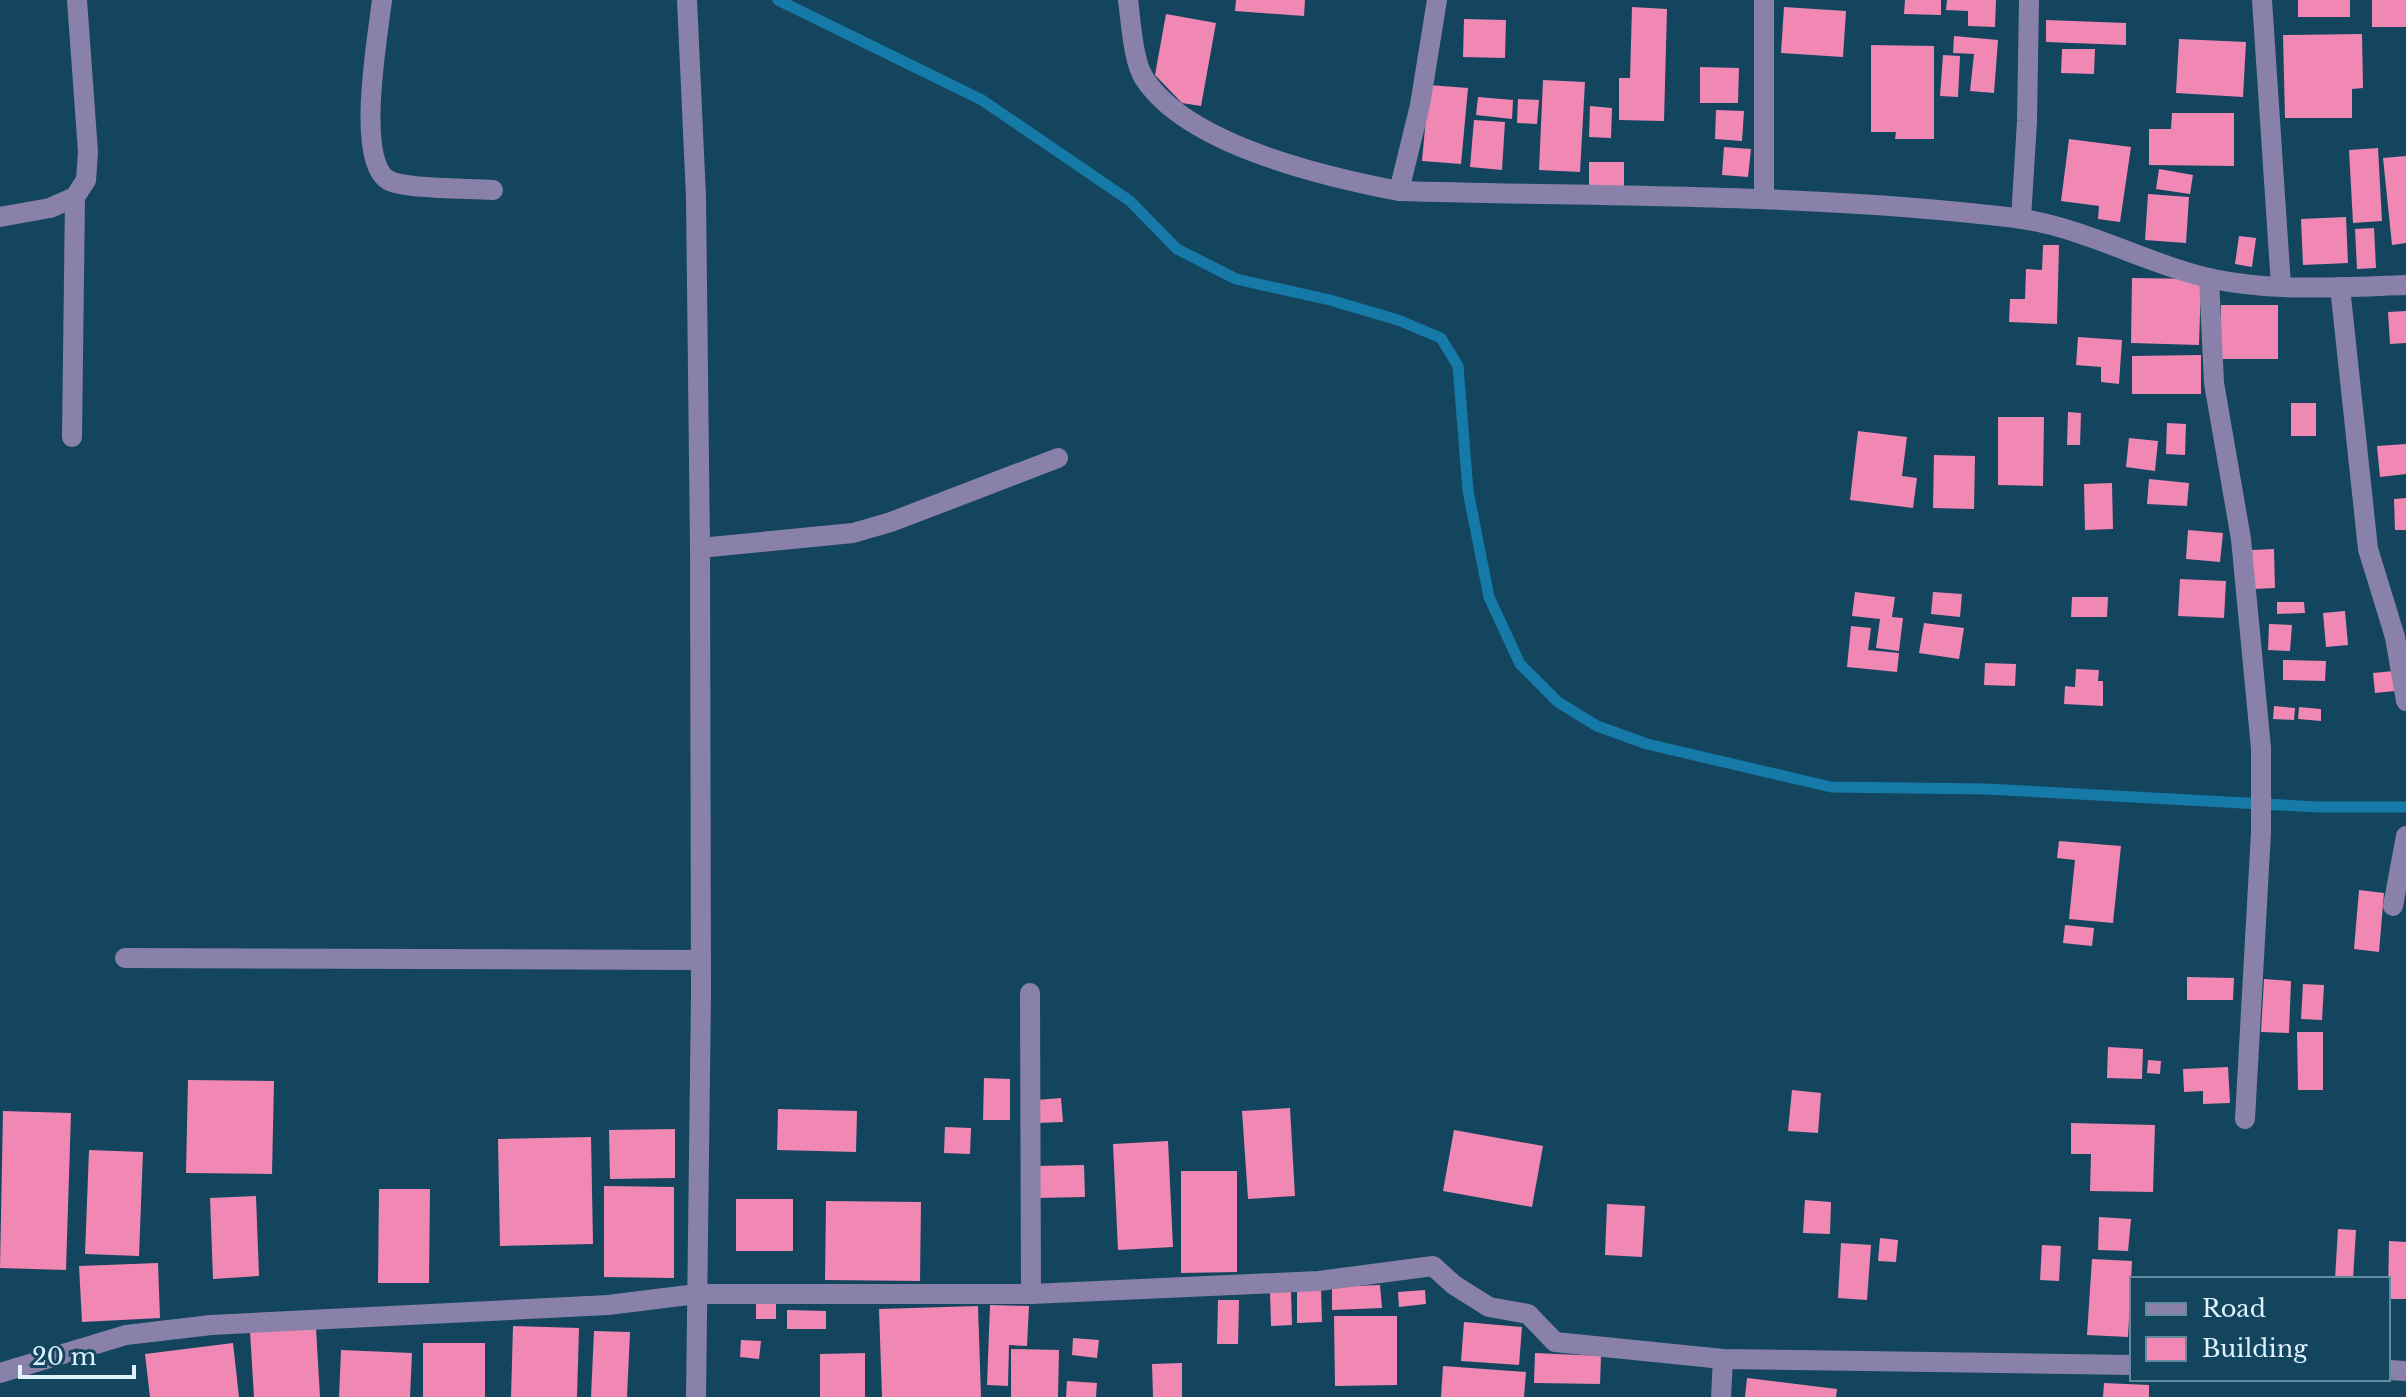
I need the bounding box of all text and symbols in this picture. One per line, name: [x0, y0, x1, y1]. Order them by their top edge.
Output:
legend: [2130, 1277, 2390, 1381]
text: Road: [2202, 1294, 2266, 1323]
scale bar: [20, 1329, 134, 1379]
text: Building: [2202, 1334, 2308, 1363]
text: 20 m: [32, 1342, 97, 1371]

